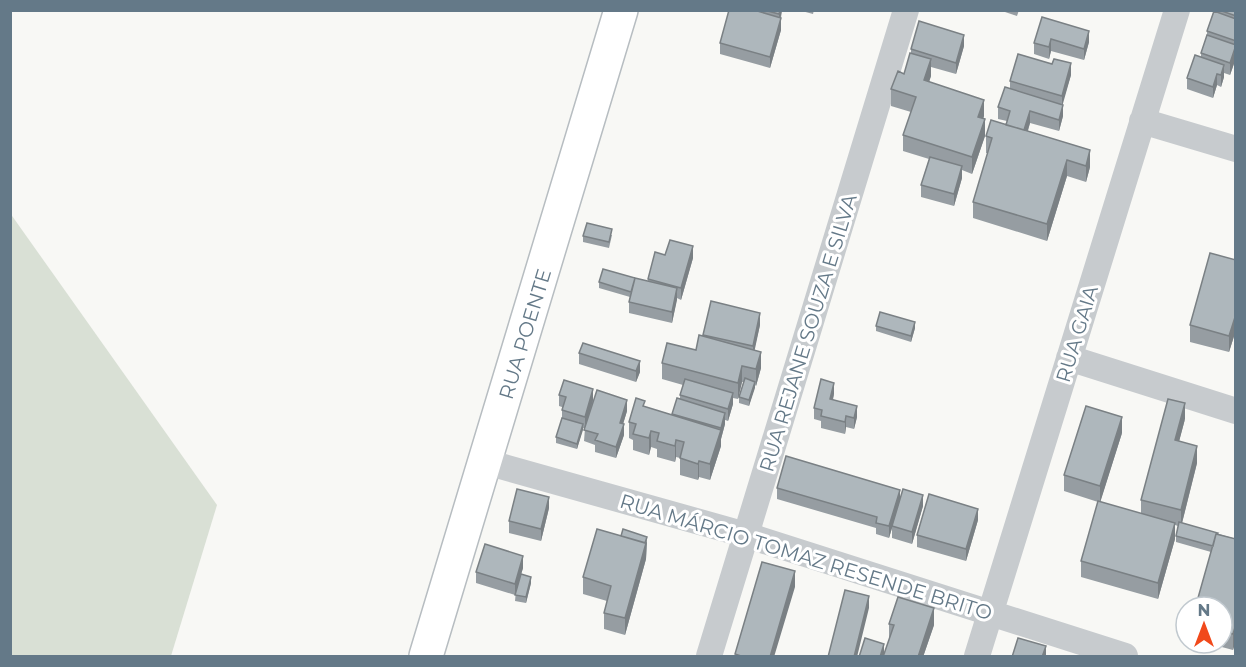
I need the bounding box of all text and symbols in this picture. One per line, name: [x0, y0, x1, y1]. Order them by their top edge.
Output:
street label: RUA REJANE SOUZA E SILVA: [754, 191, 862, 475]
street label: RUA POENTE: [494, 266, 556, 402]
street label: RUA GAIA: [1051, 282, 1103, 385]
street label: RUA MÁRCIO TOMAZ RESENDE BRITO: [617, 489, 995, 625]
north arrow: [1174, 595, 1234, 655]
text: N: [1198, 601, 1210, 620]

